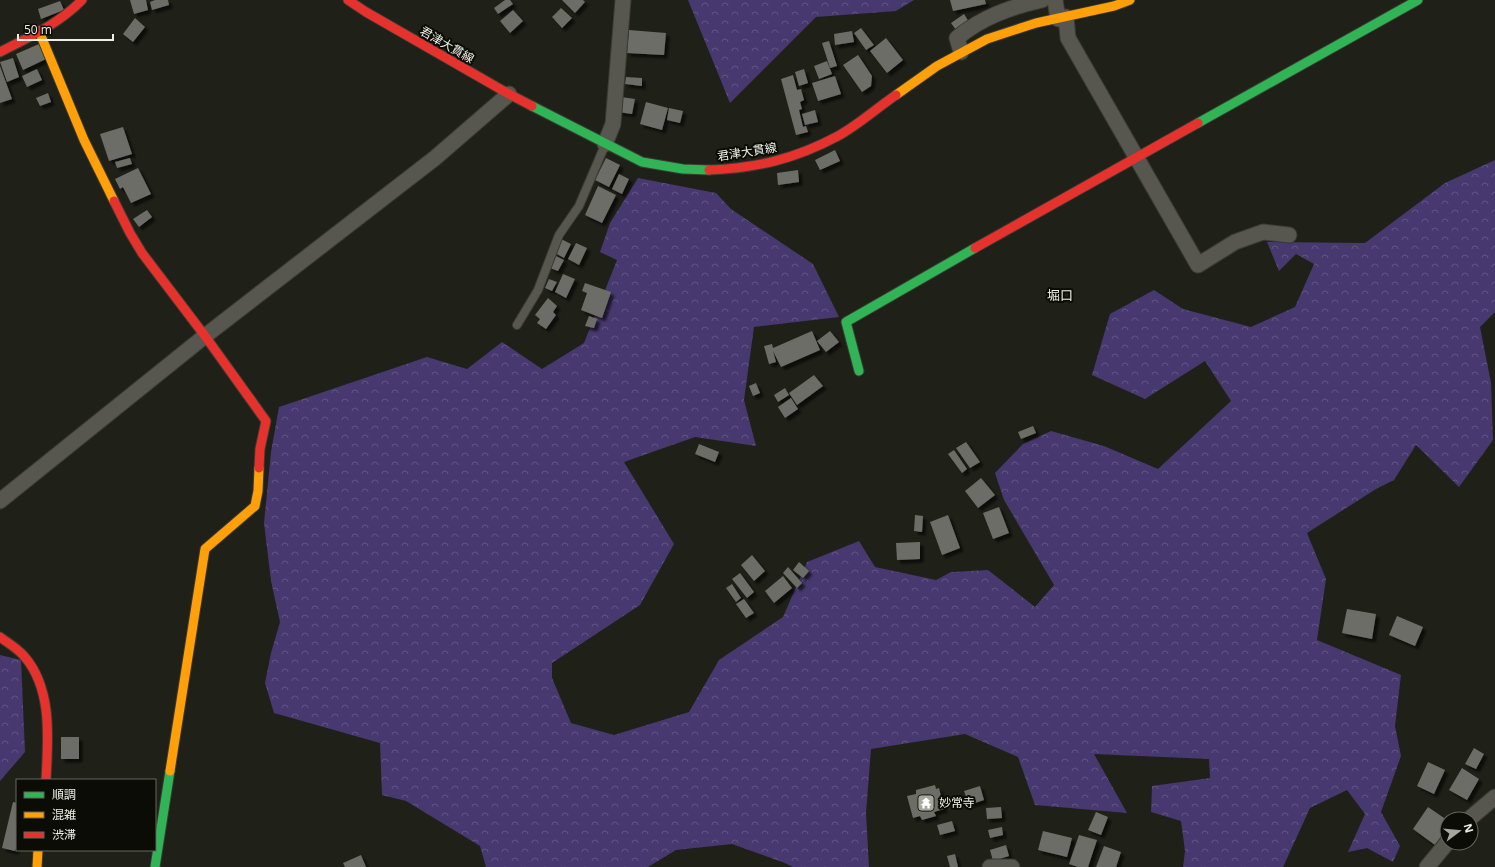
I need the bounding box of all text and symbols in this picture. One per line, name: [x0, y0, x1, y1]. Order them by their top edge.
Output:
scale bar: [18, 16, 113, 42]
text: 50 m: [24, 21, 52, 38]
street label: 君津大貫線: [417, 22, 477, 67]
street label: 君津大貫線: [716, 138, 778, 165]
district label: 堀口: [1047, 286, 1073, 304]
legend: [16, 779, 156, 851]
text: 順調: [52, 786, 76, 803]
temple icon: 妙常寺: [916, 793, 936, 813]
place label: 妙常寺: [939, 794, 975, 811]
text: 混雑: [52, 806, 76, 823]
north arrow: [1439, 811, 1479, 851]
text: N: [1461, 822, 1478, 834]
text: 渋滞: [52, 826, 76, 843]

